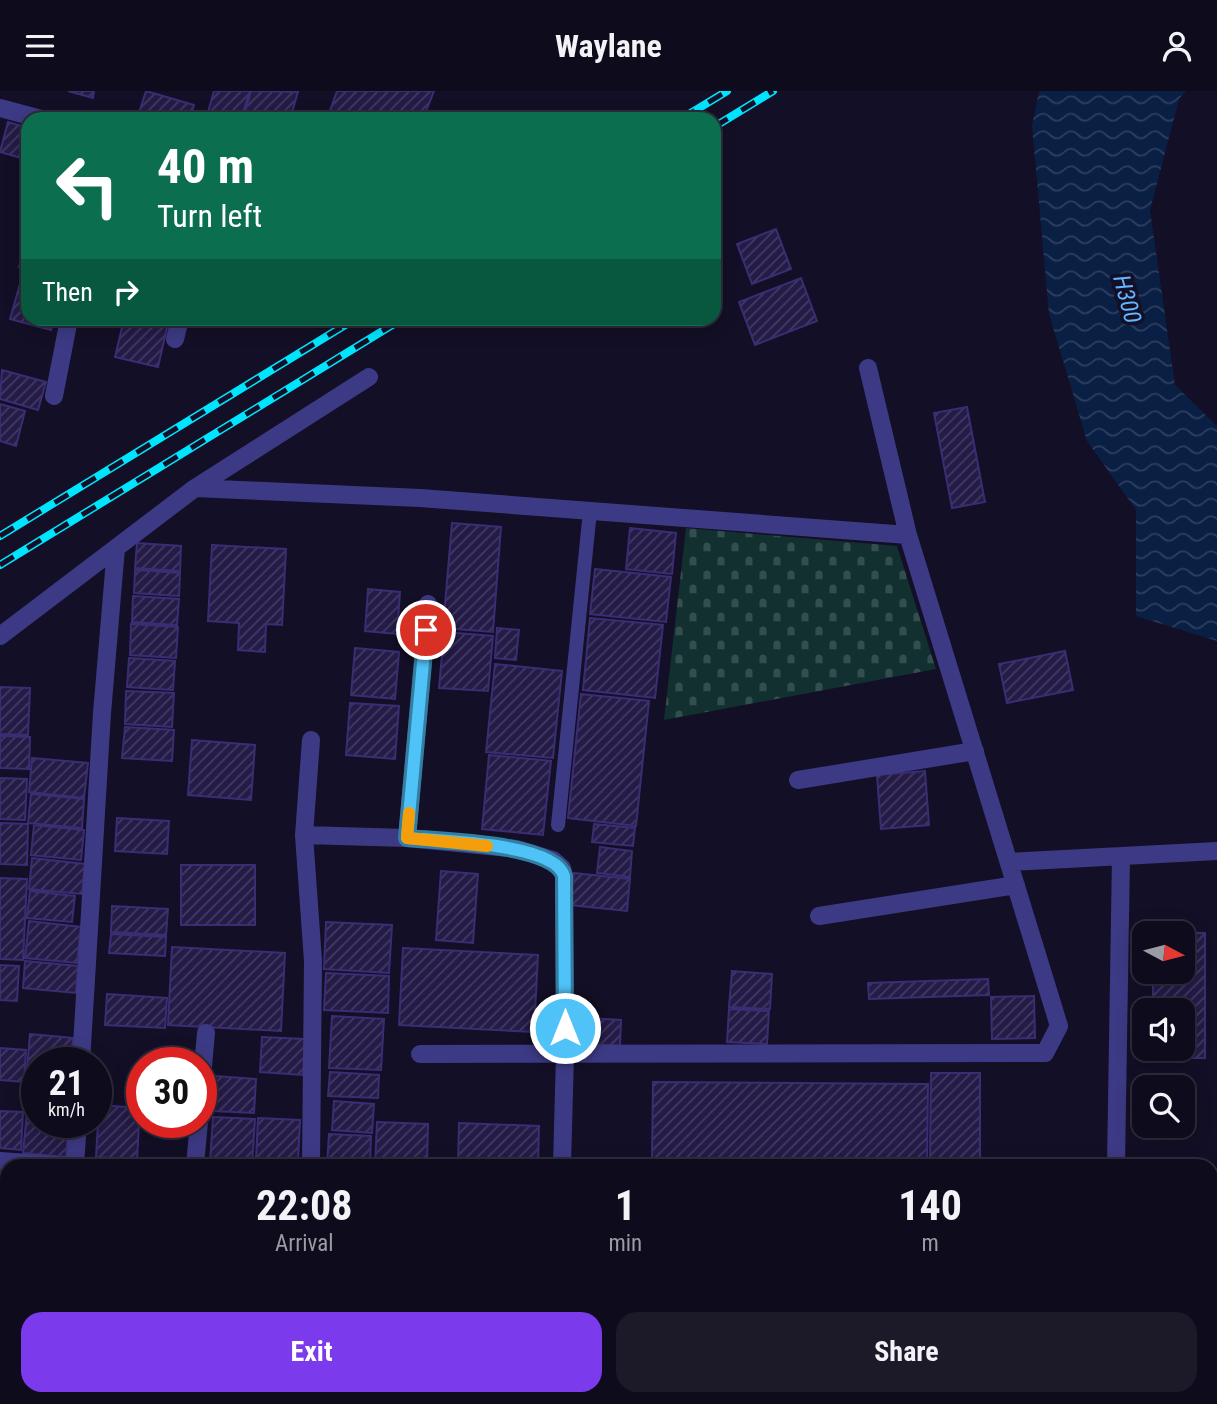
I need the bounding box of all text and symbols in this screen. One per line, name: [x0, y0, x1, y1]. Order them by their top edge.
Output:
icon: menu: [21, 27, 59, 65]
text: Waylane: [555, 27, 662, 65]
icon: person: [1158, 27, 1196, 65]
text: 40 m: [157, 138, 254, 195]
icon: left: [42, 140, 133, 231]
text: Turn left: [157, 197, 262, 235]
water label: H300: [1107, 272, 1147, 326]
icon: right: [107, 273, 145, 311]
text: Then: [42, 277, 93, 307]
pin: [396, 600, 456, 660]
icon: arrive: [407, 611, 445, 649]
north arrow: [1132, 921, 1195, 983]
map controls: [1132, 921, 1195, 1138]
position arrow: [528, 991, 602, 1065]
button: sound: [1132, 998, 1195, 1061]
speed limit sign: 30: [126, 1047, 217, 1138]
text: 21: [49, 1063, 84, 1104]
button: search: [1132, 1075, 1195, 1138]
text: km/h: [48, 1099, 85, 1120]
text: 22:08: [256, 1181, 352, 1230]
text: 1: [615, 1181, 636, 1230]
text: 140: [898, 1181, 962, 1230]
text: Arrival: [275, 1230, 333, 1257]
text: min: [608, 1230, 642, 1257]
text: m: [921, 1230, 939, 1257]
button: Exit: [21, 1312, 602, 1392]
button: Share: [616, 1312, 1197, 1392]

